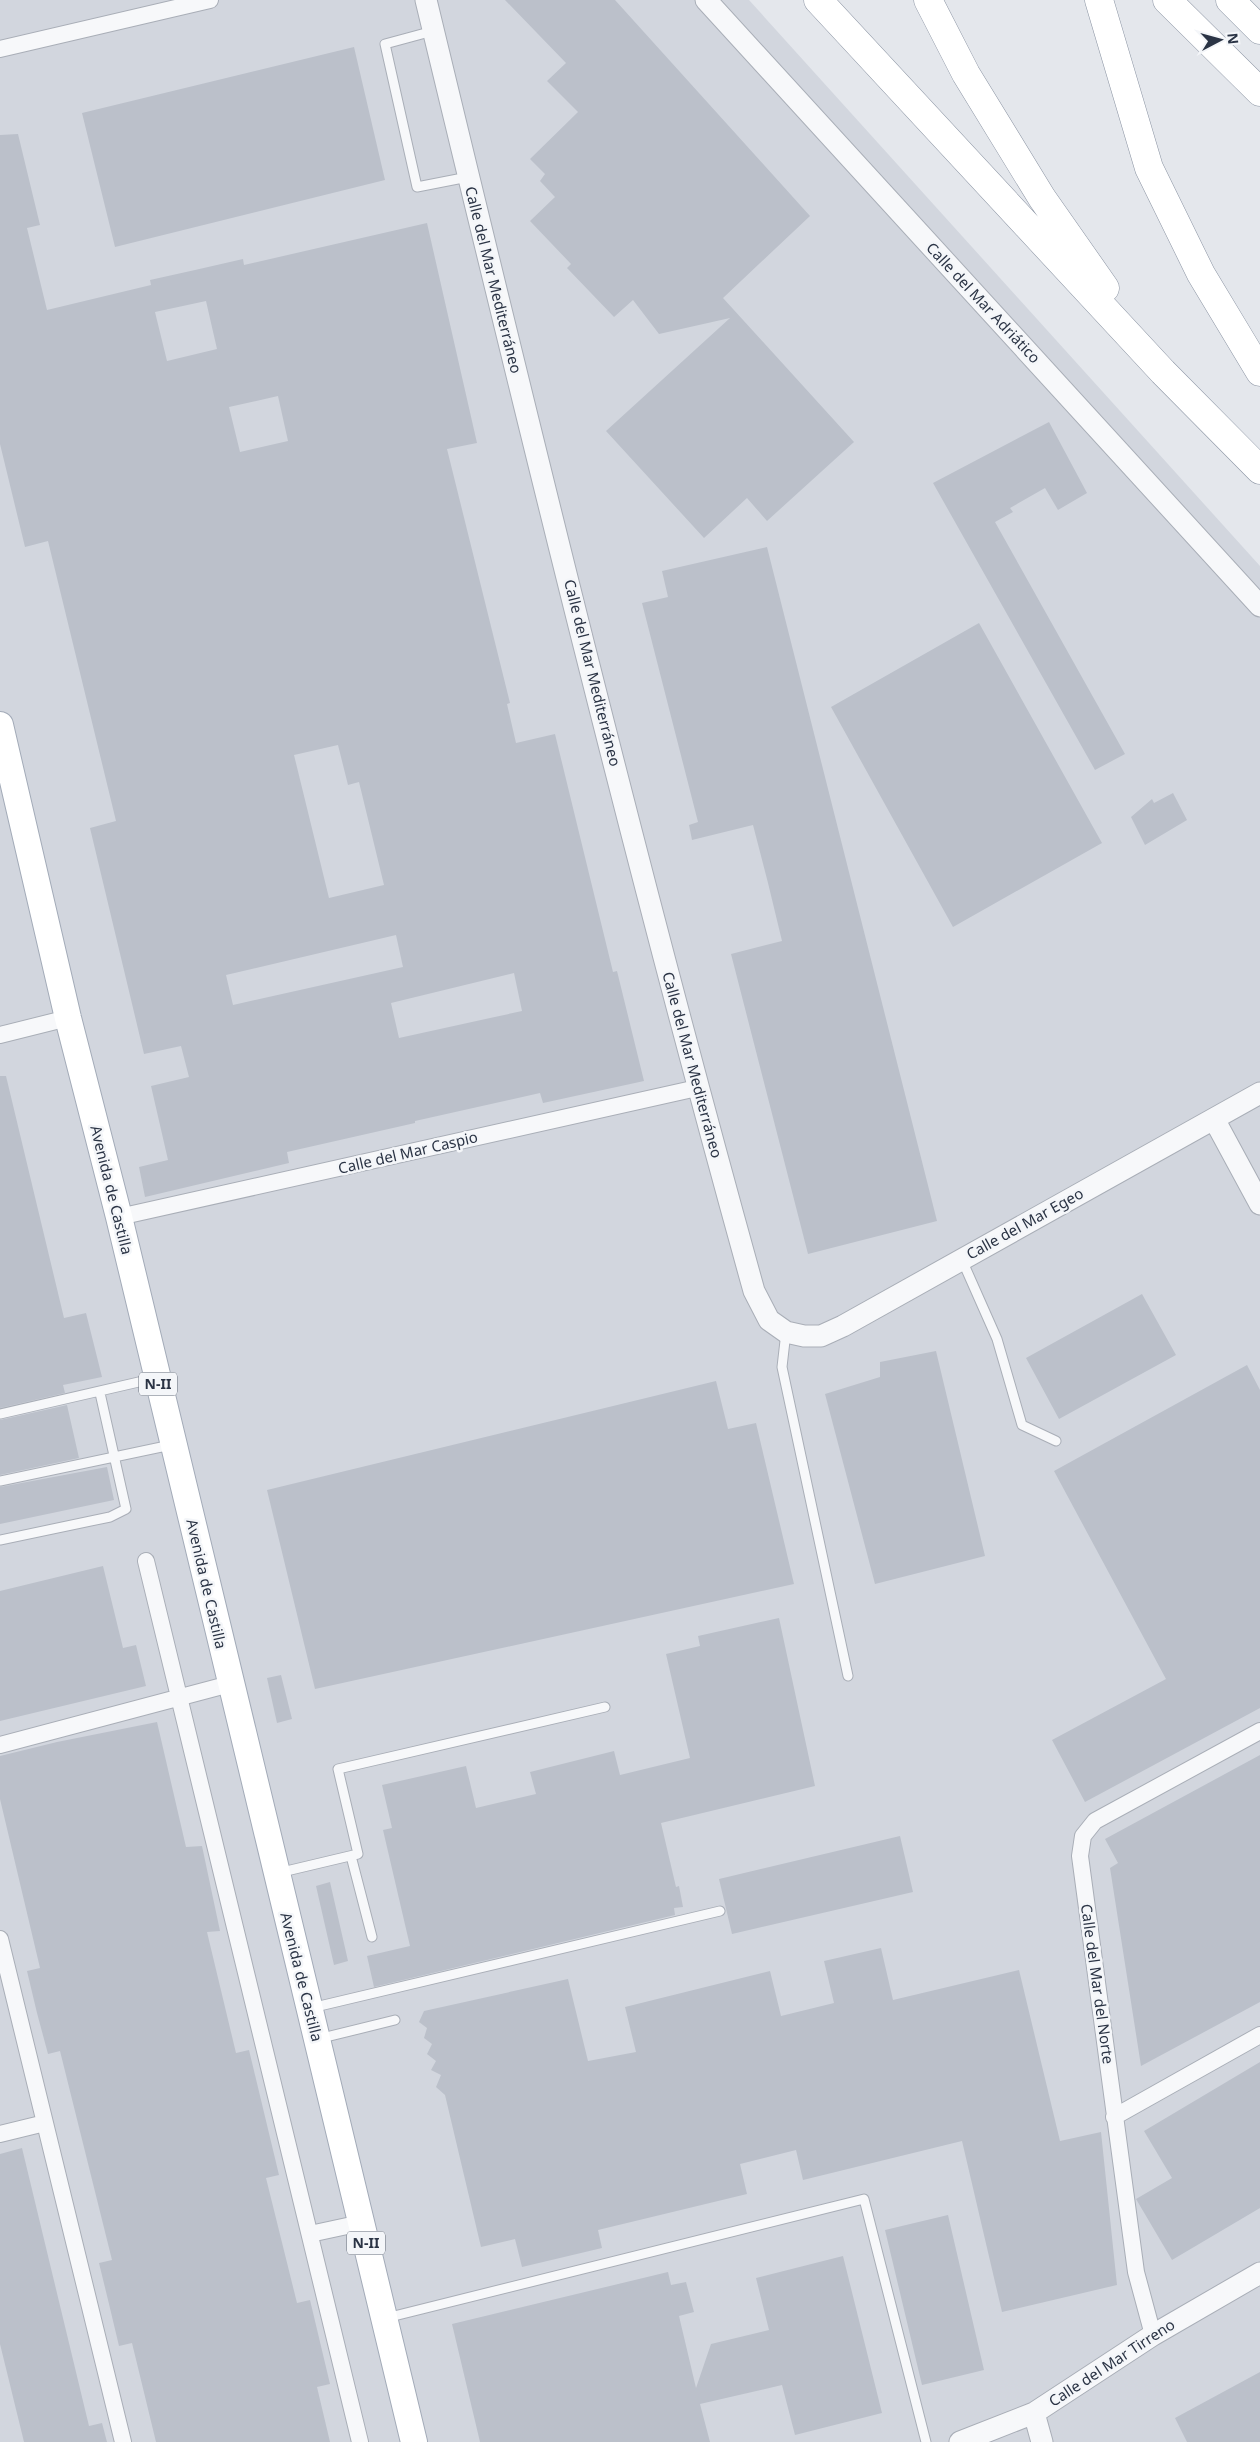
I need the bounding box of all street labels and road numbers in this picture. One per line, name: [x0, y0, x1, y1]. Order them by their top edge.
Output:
street label: Calle del Mar Mediterráneo: [461, 184, 527, 375]
street label: Calle del Mar Adriático: [922, 238, 1045, 367]
street label: Calle del Mar Mediterráneo: [560, 577, 626, 768]
street label: Calle del Mar Mediterráneo: [658, 969, 727, 1160]
street label: Avenida de Castilla: [86, 1123, 138, 1256]
street label: Calle del Mar Caspio: [336, 1126, 480, 1178]
street label: Calle del Mar Egeo: [963, 1183, 1087, 1264]
road number: N-II: [139, 1372, 177, 1396]
street label: Avenida de Castilla: [182, 1517, 232, 1651]
street label: Calle del Mar del Norte: [1077, 1902, 1119, 2065]
street label: Avenida de Castilla: [276, 1910, 328, 2043]
road number: N-II: [347, 2232, 385, 2254]
street label: Calle del Mar Tirreno: [1045, 2314, 1178, 2410]

